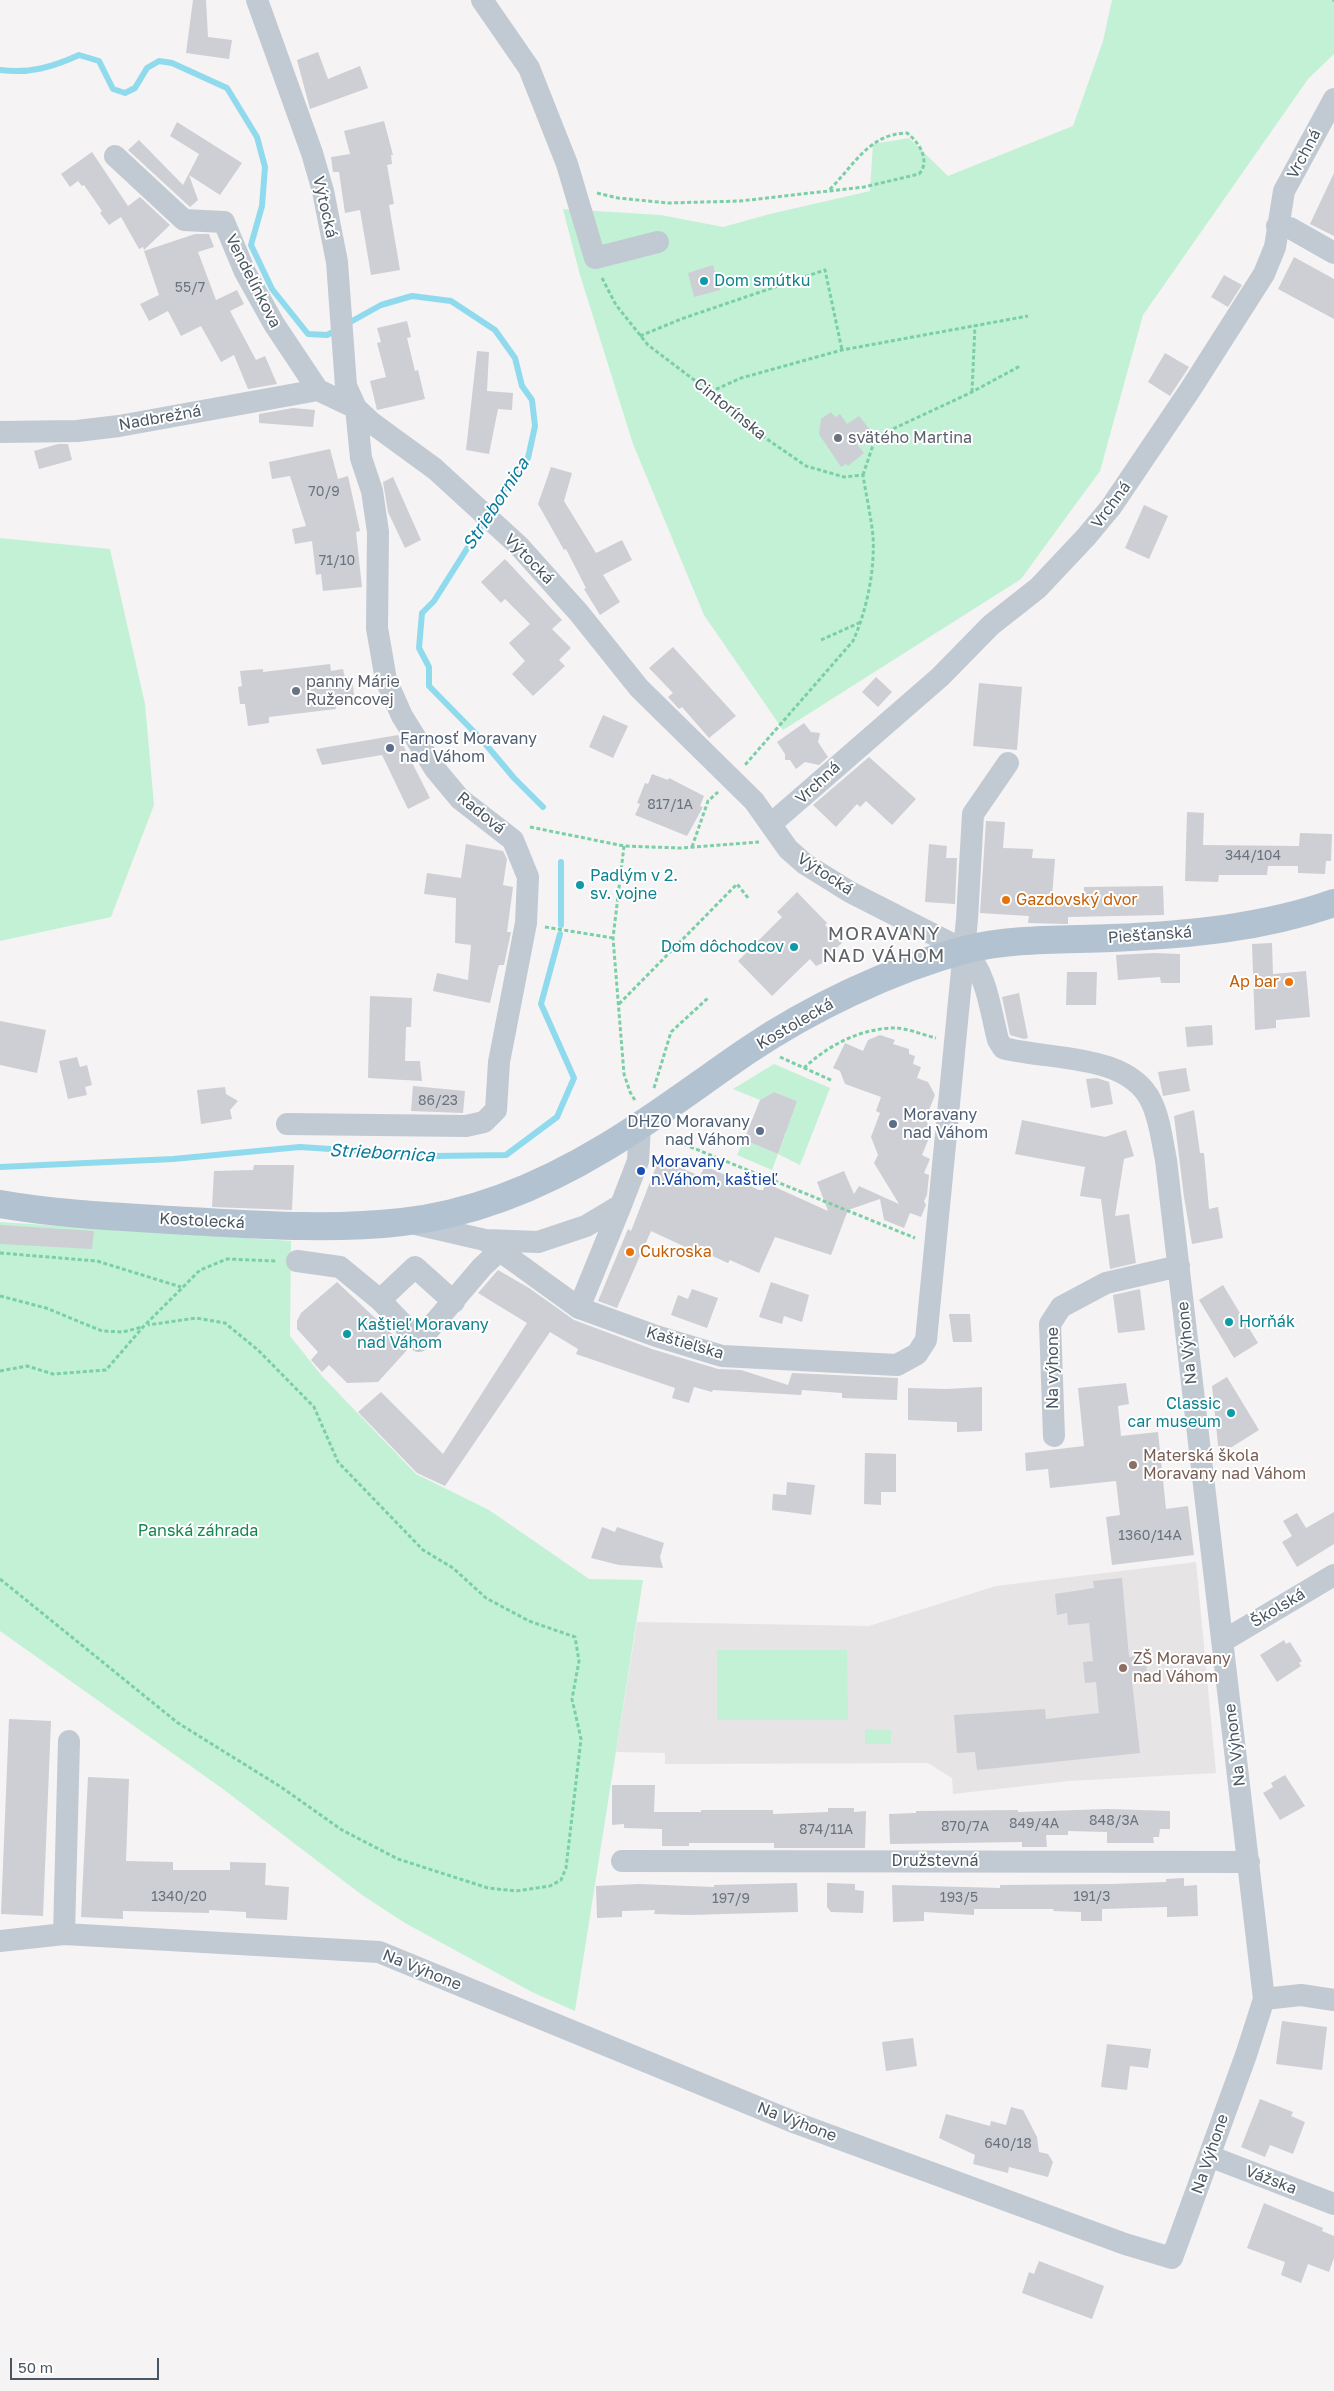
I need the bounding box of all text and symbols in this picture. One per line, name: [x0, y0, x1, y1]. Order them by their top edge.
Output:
street label: Vrchná: [1283, 126, 1325, 182]
street label: Výtocká: [309, 174, 341, 240]
street label: Vendelínkova: [221, 231, 285, 331]
place label: Dom smútku: [714, 271, 810, 291]
marker: Dom smútku: [698, 275, 710, 287]
house number: 55/7: [175, 280, 205, 296]
street label: Cintorínska: [690, 374, 770, 444]
street label: Nadbrežná: [117, 401, 203, 435]
place label: svätého Martina: [848, 428, 972, 448]
marker: svätého Martina: [832, 432, 844, 444]
water label: Striebornica: [458, 454, 534, 554]
street label: Vrchná: [1087, 478, 1135, 532]
house number: 70/9: [308, 484, 340, 500]
street label: Výtocká: [500, 530, 558, 588]
house number: 71/10: [319, 553, 355, 569]
place label: panny Márie Ružencovej: [306, 672, 400, 710]
marker: panny Márie Ružencovej: [290, 685, 302, 697]
place label: Farnosť Moravany nad Váhom: [400, 729, 537, 767]
marker: Farnosť Moravany nad Váhom: [384, 742, 396, 754]
street label: Vrchná: [792, 758, 844, 808]
street label: Radová: [453, 788, 509, 838]
house number: 817/1A: [647, 797, 693, 813]
house number: 344/104: [1225, 848, 1281, 864]
street label: Výtocká: [793, 849, 857, 899]
place label: Padlým v 2. sv. vojne: [590, 866, 678, 904]
marker: Padlým v 2. sv. vojne: [574, 879, 586, 891]
place label: Gazdovský dvor: [1016, 890, 1138, 910]
marker: Gazdovský dvor: [1000, 894, 1012, 906]
street label: Piešťanská: [1107, 922, 1193, 948]
district label: MORAVANY NAD VÁHOM: [821, 923, 947, 967]
place label: Dom dôchodcov: [661, 937, 784, 957]
marker: Dom dôchodcov: [788, 941, 800, 953]
place label: Ap bar: [1229, 972, 1279, 992]
marker: Ap bar: [1283, 976, 1295, 988]
street label: Kostolecká: [753, 994, 837, 1054]
house number: 86/23: [418, 1093, 458, 1109]
place label: Moravany nad Váhom: [903, 1105, 988, 1143]
place label: DHZO Moravany nad Váhom: [627, 1112, 750, 1150]
marker: Moravany nad Váhom: [887, 1118, 899, 1130]
marker: DHZO Moravany nad Váhom: [754, 1125, 766, 1137]
water label: Striebornica: [329, 1139, 435, 1167]
place label: Moravany n.Váhom, kaštieľ: [651, 1152, 776, 1190]
marker: Moravany n.Váhom, kaštieľ: [635, 1165, 647, 1177]
street label: Kostolecká: [159, 1209, 245, 1233]
place label: Cukroska: [640, 1242, 712, 1262]
marker: Cukroska: [624, 1246, 636, 1258]
street label: Na Výhone: [1173, 1301, 1201, 1385]
place label: Horňák: [1239, 1312, 1295, 1332]
place label: Kaštieľ Moravany nad Váhom: [357, 1315, 489, 1353]
marker: Horňák: [1223, 1316, 1235, 1328]
street label: Kaštieľska: [644, 1323, 726, 1363]
street label: Na výhone: [1043, 1327, 1063, 1409]
marker: Kaštieľ Moravany nad Váhom: [341, 1328, 353, 1340]
place label: Classic car museum: [1128, 1394, 1221, 1432]
marker: Classic car museum: [1225, 1407, 1237, 1419]
place label: Materská škola Moravany nad Váhom: [1143, 1446, 1306, 1484]
marker: Materská škola Moravany nad Váhom: [1127, 1459, 1139, 1471]
park label: Panská záhrada: [138, 1521, 258, 1541]
house number: 1360/14A: [1118, 1528, 1182, 1544]
street label: Školská: [1247, 1584, 1309, 1632]
place label: ZŠ Moravany nad Váhom: [1133, 1649, 1231, 1687]
marker: ZŠ Moravany nad Váhom: [1117, 1662, 1129, 1674]
street label: Na Výhone: [1220, 1702, 1250, 1788]
house number: 848/3A: [1089, 1813, 1139, 1829]
house number: 849/4A: [1009, 1816, 1059, 1832]
house number: 870/7A: [941, 1819, 989, 1835]
house number: 874/11A: [799, 1822, 853, 1838]
street label: Družstevná: [892, 1851, 978, 1871]
house number: 1340/20: [151, 1889, 207, 1905]
house number: 191/3: [1074, 1889, 1110, 1905]
house number: 193/5: [940, 1890, 978, 1906]
house number: 197/9: [712, 1891, 750, 1907]
street label: Na Výhone: [380, 1945, 464, 1995]
street label: Na Výhone: [755, 2098, 839, 2146]
street label: Na Výhone: [1187, 2111, 1233, 2197]
house number: 640/18: [984, 2136, 1032, 2152]
street label: Vážska: [1243, 2161, 1299, 2199]
scale bar: [12, 2348, 161, 2380]
text: 50 m: [18, 2358, 53, 2376]

